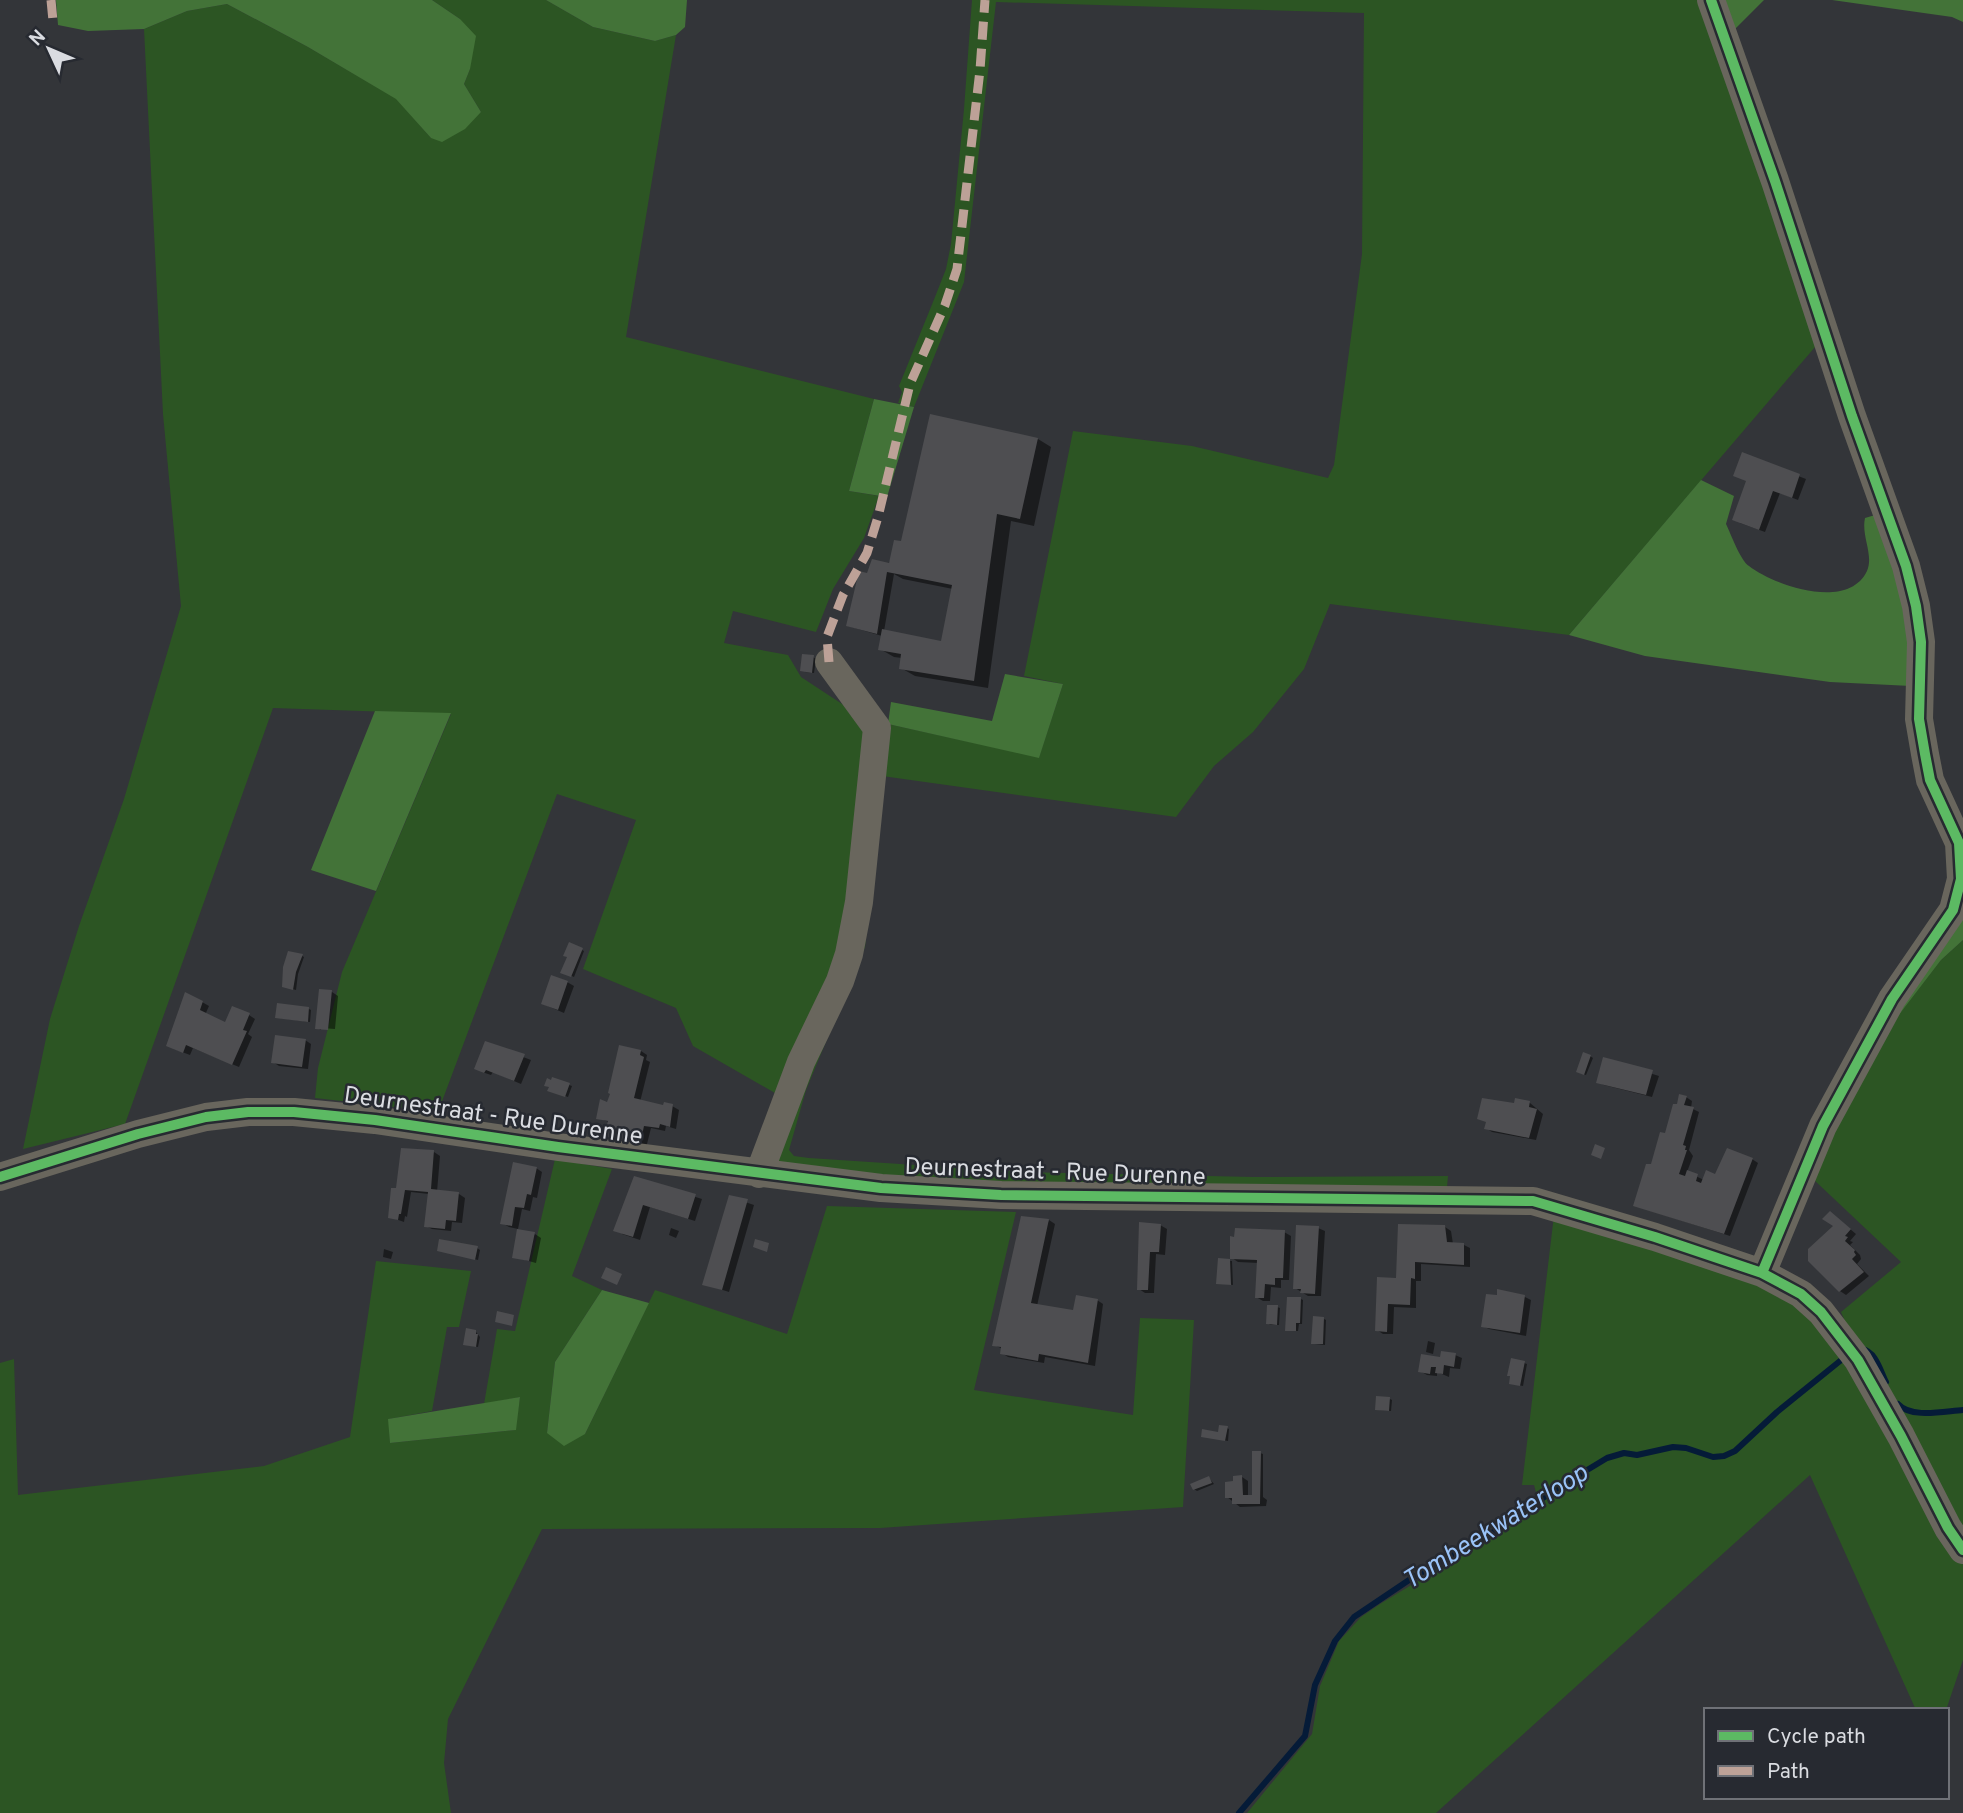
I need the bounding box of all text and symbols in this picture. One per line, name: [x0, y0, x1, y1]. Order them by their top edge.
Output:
north arrow: [14, 14, 84, 84]
text: N: [25, 25, 52, 52]
street label: Deurnestraat - Rue Durenne: [342, 1081, 644, 1153]
street label: Deurnestraat - Rue Durenne: [904, 1153, 1206, 1193]
water label: Tombeekwaterloop: [1397, 1457, 1596, 1598]
legend: [1704, 1708, 1949, 1799]
text: Cycle path: [1767, 1724, 1866, 1751]
text: Path: [1767, 1759, 1810, 1786]

